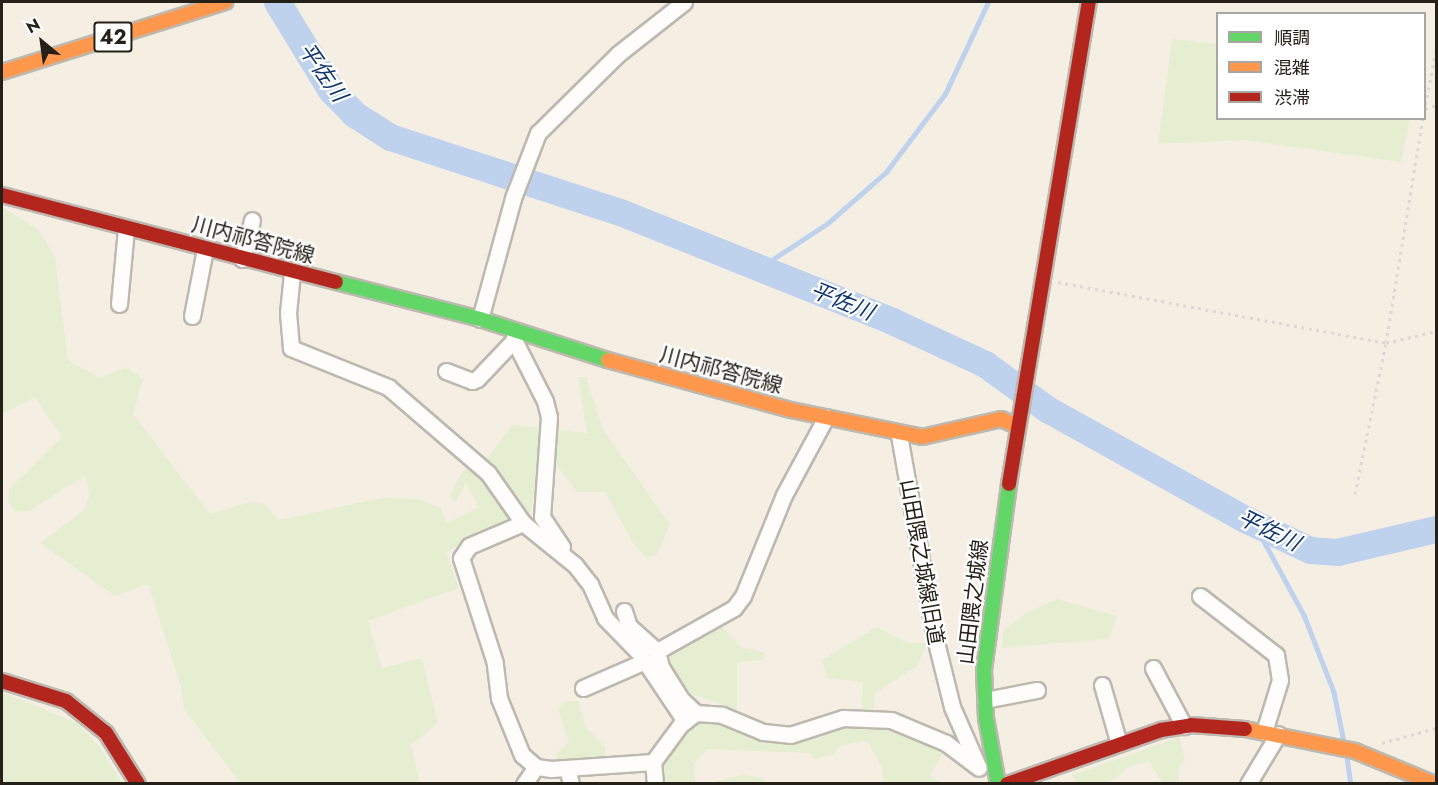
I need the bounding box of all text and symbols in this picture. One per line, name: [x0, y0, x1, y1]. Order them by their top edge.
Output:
north arrow: [12, 12, 72, 72]
legend: [1216, 12, 1426, 120]
text: N: [22, 13, 44, 39]
road number: 42: [92, 20, 134, 54]
text: 順調: [1274, 25, 1310, 51]
water label: 平佐川: [293, 37, 353, 107]
text: 混雑: [1274, 55, 1310, 81]
text: 渋滞: [1274, 85, 1310, 111]
street label: 川内祁答院線: [189, 212, 317, 268]
water label: 平佐川: [806, 276, 878, 326]
street label: 川内祁答院線: [657, 342, 785, 398]
street label: 山田隈之城線旧道: [895, 477, 949, 647]
water label: 平佐川: [1234, 504, 1304, 556]
street label: 山田隈之城線: [953, 538, 993, 666]

